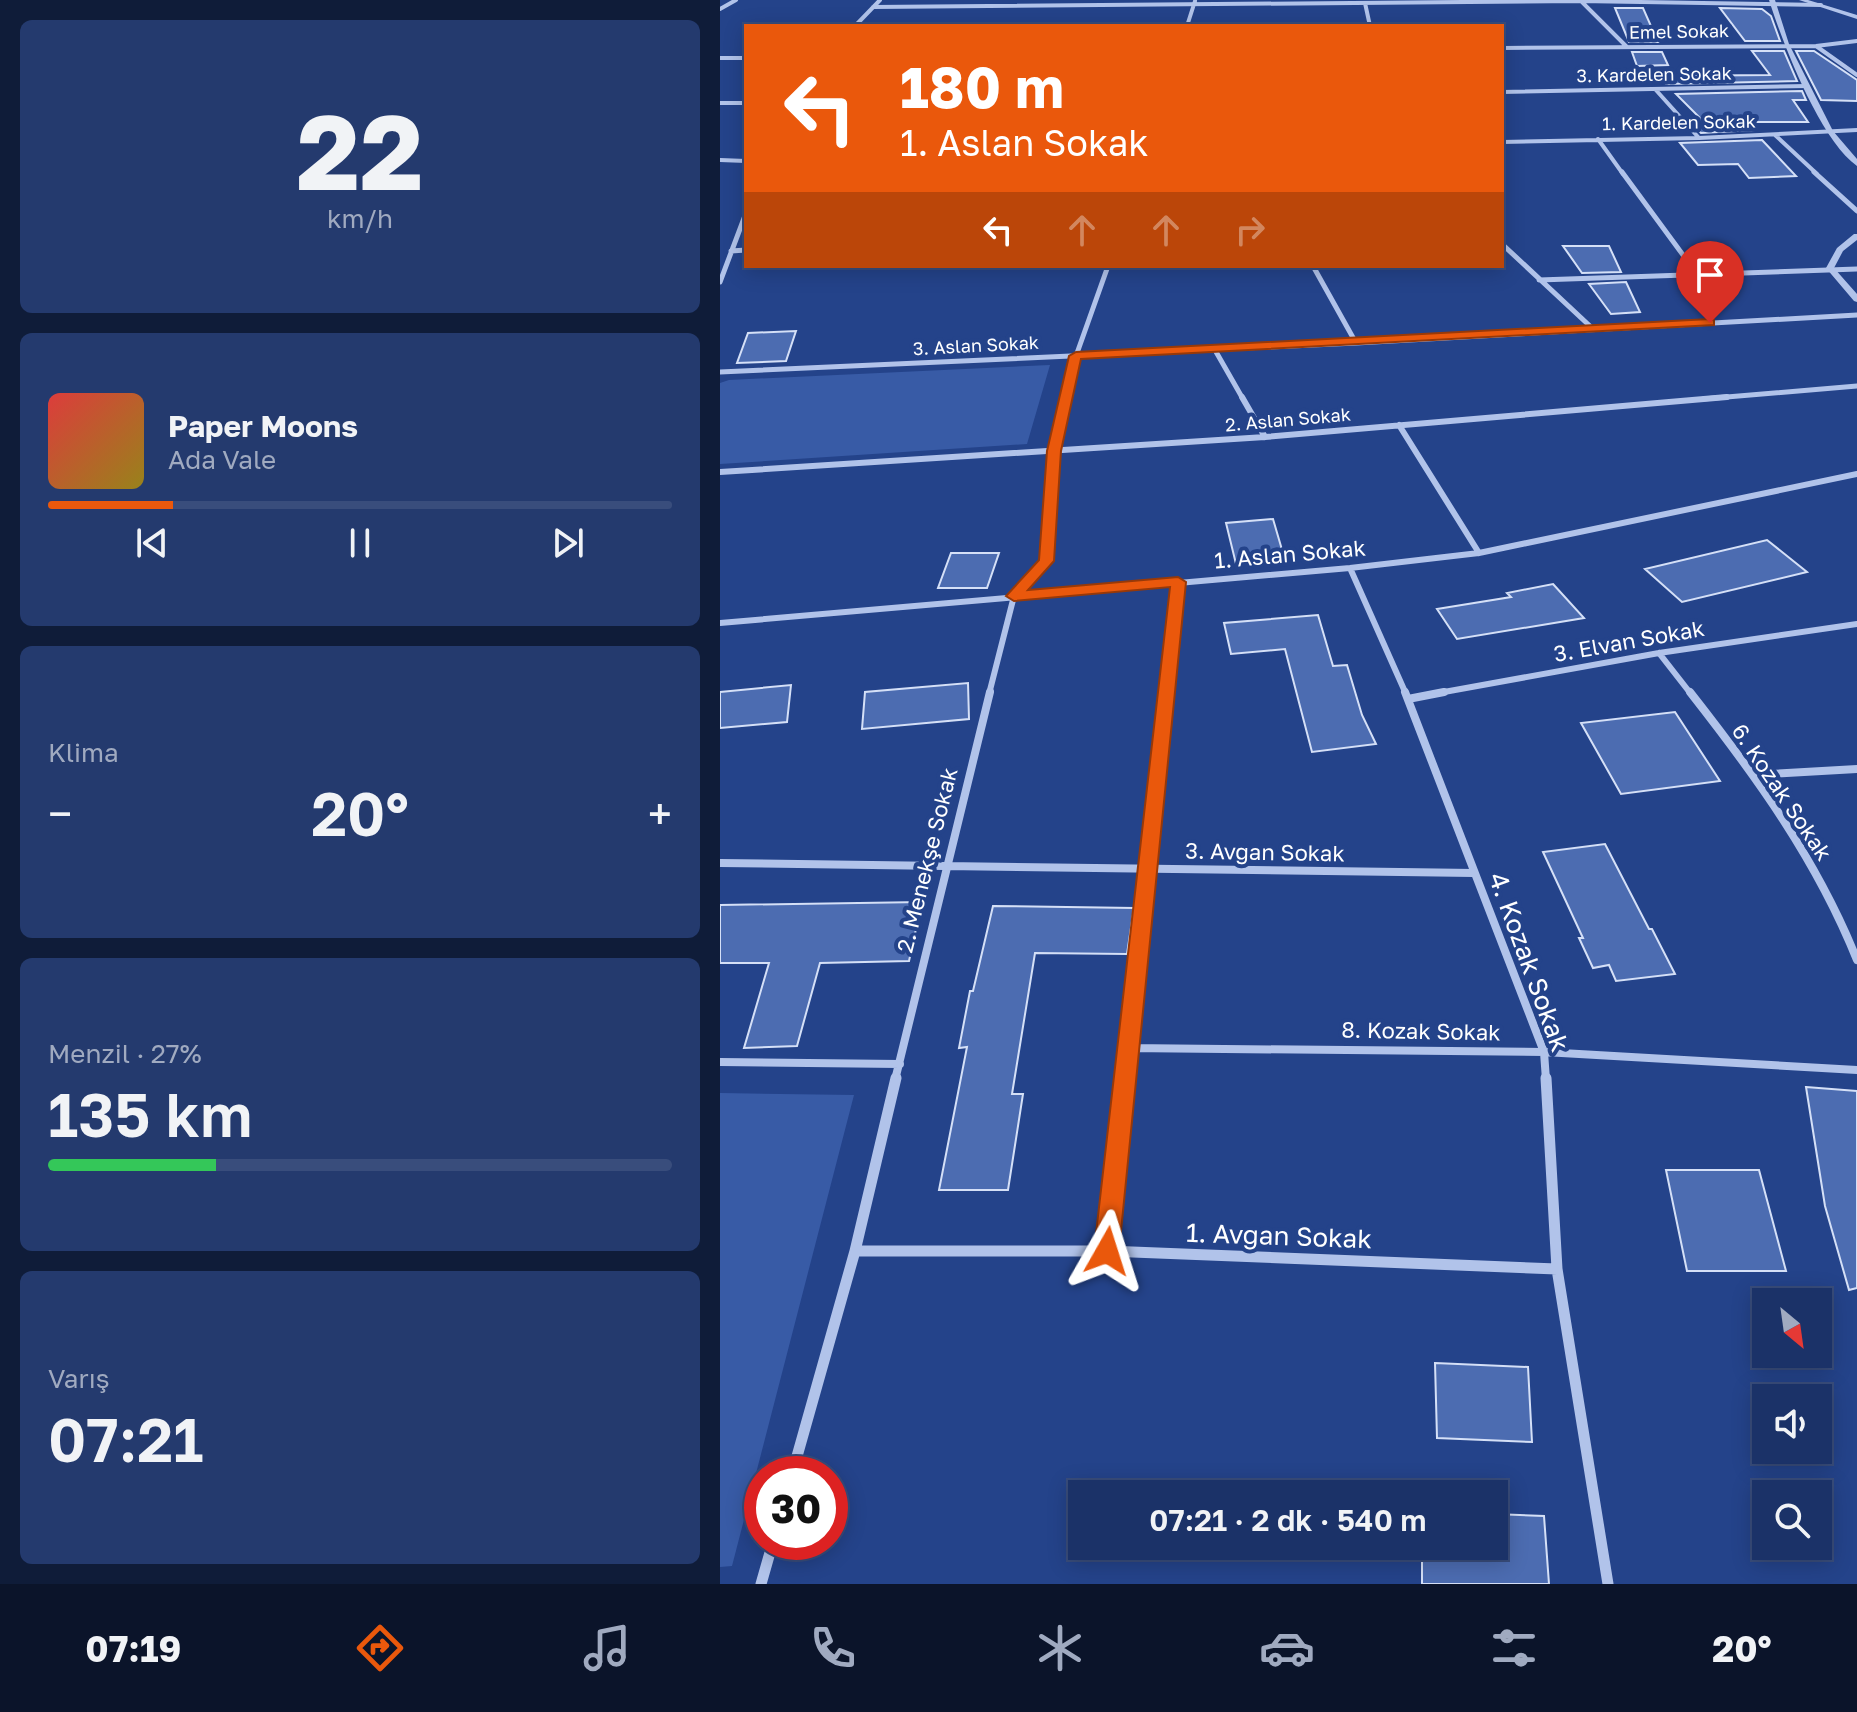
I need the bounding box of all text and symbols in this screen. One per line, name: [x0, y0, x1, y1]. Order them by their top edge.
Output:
street label: Emel Sokak: [1629, 19, 1729, 43]
text: 180 m: [900, 53, 1064, 120]
icon: left: [768, 56, 872, 160]
street label: 3. Kardelen Sokak: [1576, 62, 1732, 86]
text: 22: [297, 88, 423, 213]
street label: 1. Kardelen Sokak: [1602, 110, 1756, 134]
text: 1. Aslan Sokak: [900, 121, 1149, 164]
text: km/h: [327, 203, 393, 234]
icon: left: [976, 208, 1020, 252]
icon: ahead: [1060, 208, 1104, 252]
icon: ahead: [1144, 208, 1188, 252]
icon: right: [1228, 208, 1272, 252]
pin: [1676, 241, 1744, 323]
icon: arrive: [1688, 253, 1732, 297]
street label: 3. Aslan Sokak: [912, 331, 1039, 359]
street label: 2. Aslan Sokak: [1224, 403, 1352, 435]
text: Paper Moons: [168, 408, 358, 444]
text: Ada Vale: [168, 444, 276, 475]
icon: previous: [130, 521, 174, 565]
icon: pause: [338, 521, 382, 565]
icon: next: [546, 521, 590, 565]
street label: 1. Aslan Sokak: [1213, 533, 1367, 574]
street label: 3. Elvan Sokak: [1551, 614, 1706, 667]
street label: 6. Kozak Sokak: [1727, 718, 1838, 865]
text: Klima: [48, 737, 119, 768]
street label: 2. Menekşe Sokak: [890, 765, 963, 955]
text: 20°: [311, 777, 409, 849]
text: −: [48, 787, 72, 840]
text: +: [648, 787, 672, 840]
street label: 3. Avgan Sokak: [1185, 837, 1345, 866]
street label: 4. Kozak Sokak: [1483, 868, 1576, 1056]
street label: 8. Kozak Sokak: [1341, 1016, 1501, 1045]
text: Menzil · 27%: [48, 1038, 201, 1069]
text: 135 km: [48, 1078, 252, 1150]
position arrow: [1065, 1209, 1149, 1293]
street label: 1. Avgan Sokak: [1186, 1217, 1373, 1254]
north arrow: [1752, 1288, 1832, 1368]
map controls: [1752, 1288, 1832, 1560]
text: Varış: [48, 1363, 109, 1394]
button: sound: [1752, 1384, 1832, 1464]
text: 07:21: [48, 1403, 204, 1475]
speed limit sign: 30: [744, 1456, 848, 1560]
button: search: [1752, 1480, 1832, 1560]
text: 07:21 · 2 dk · 540 m: [1149, 1502, 1427, 1538]
icon: directions: [352, 1620, 408, 1676]
icon: music: [579, 1620, 635, 1676]
icon: phone: [805, 1620, 861, 1676]
icon: climate: [1032, 1620, 1088, 1676]
icon: car: [1259, 1620, 1315, 1676]
icon: filters: [1486, 1620, 1542, 1676]
text: 07:19: [85, 1627, 181, 1670]
text: 20°: [1712, 1627, 1772, 1670]

